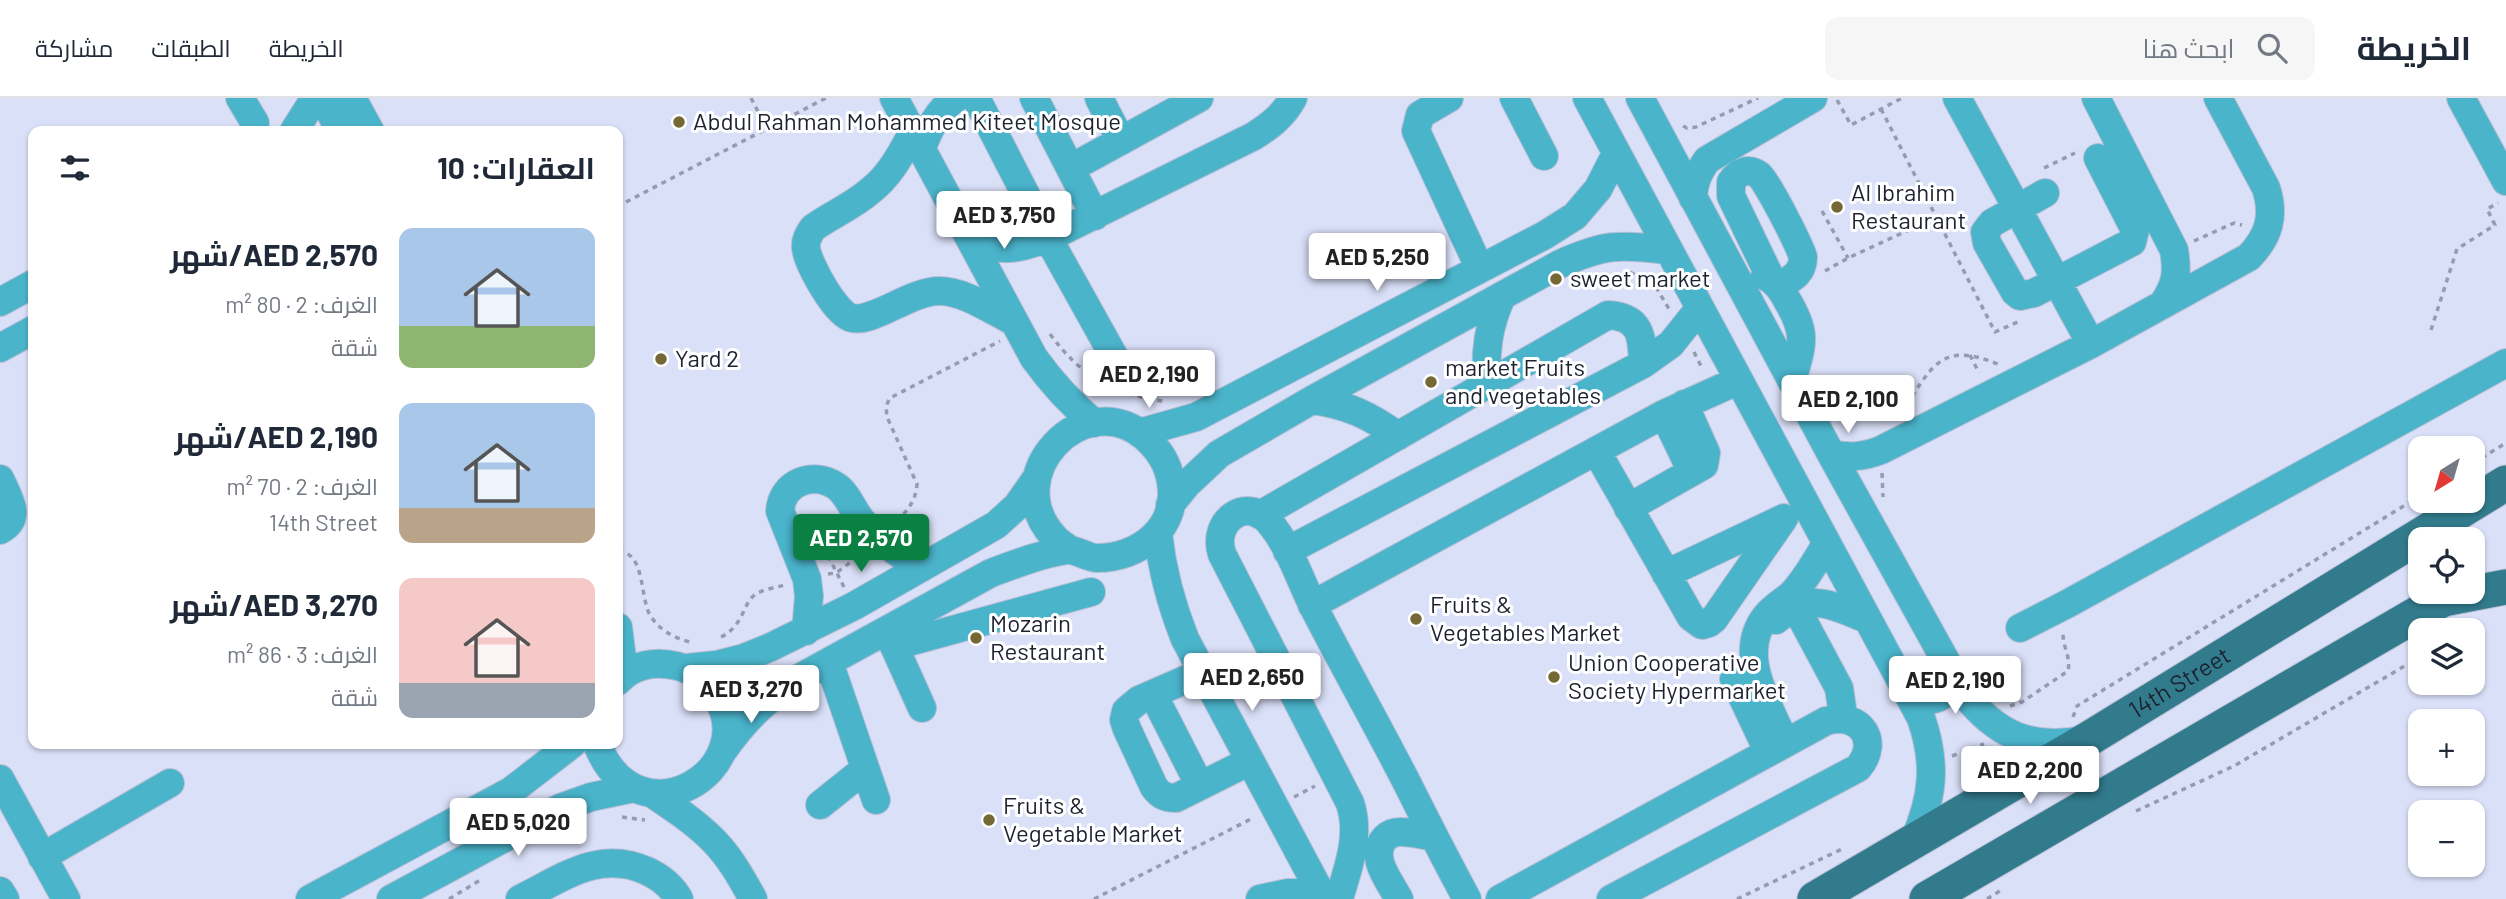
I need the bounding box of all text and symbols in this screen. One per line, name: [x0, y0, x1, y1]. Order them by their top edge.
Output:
search box: [1825, 17, 2315, 80]
text: الخريطة: [2357, 27, 2471, 67]
icon: search: [2253, 29, 2291, 67]
text: ابحث هنا: [2143, 32, 2235, 63]
text: مشاركة: [35, 33, 113, 62]
text: الطبقات: [151, 33, 231, 62]
text: الخريطة: [269, 33, 344, 62]
place label: Abdul Rahman Mohammed Kiteet Mosque: [693, 106, 1121, 135]
marker: Abdul Rahman Mohammed Kiteet Mosque: [671, 114, 687, 130]
icon: filters: [56, 149, 94, 187]
text: العقارات: 10: [437, 149, 595, 185]
place label: Al Ibrahim Restaurant: [1851, 177, 1966, 234]
pin: AED 3,750: [924, 192, 1084, 251]
marker: Al Ibrahim Restaurant: [1829, 199, 1845, 215]
text: AED 3,750: [952, 200, 1056, 228]
pin: AED 5,250: [1297, 234, 1457, 293]
text: AED 2,570/شهر: [170, 236, 378, 272]
text: AED 5,250: [1325, 242, 1429, 270]
icon: home: [455, 256, 539, 340]
place label: sweet market: [1570, 263, 1710, 292]
marker: sweet market: [1548, 271, 1564, 287]
text: الغرف: 2 · 80 m²: [225, 290, 378, 318]
text: شقة: [331, 333, 378, 361]
place label: Yard 2: [675, 343, 739, 372]
pin: AED 2,190: [1069, 350, 1229, 410]
marker: Yard 2: [653, 351, 669, 367]
place label: market Fruits and vegetables: [1445, 352, 1601, 409]
text: AED 2,190: [1099, 359, 1199, 387]
marker: market Fruits and vegetables: [1423, 374, 1439, 390]
pin: AED 2,100: [1768, 376, 1928, 435]
text: AED 2,100: [1797, 384, 1899, 412]
text: AED 2,190/شهر: [175, 418, 378, 454]
icon: home: [455, 431, 539, 515]
north arrow: [2408, 436, 2485, 513]
map controls: [2408, 436, 2485, 877]
text: الغرف: 2 · 70 m²: [226, 472, 378, 500]
text: 14th Street: [269, 508, 378, 536]
pin: AED 2,570: [781, 514, 941, 574]
text: AED 2,570: [809, 523, 913, 551]
button: locate: [2408, 527, 2485, 604]
text: AED 3,270/شهر: [170, 586, 378, 622]
place label: Fruits & Vegetables Market: [1430, 589, 1621, 646]
icon: home: [455, 606, 539, 690]
place label: Mozarin Restaurant: [990, 608, 1105, 665]
marker: Fruits & Vegetables Market: [1408, 611, 1424, 627]
button: layers: [2408, 618, 2485, 695]
marker: Mozarin Restaurant: [968, 630, 984, 646]
text: الغرف: 3 · 86 m²: [227, 640, 378, 668]
street label: 14th Street: [2123, 640, 2235, 724]
place label: Union Cooperative Society Hypermarket: [1568, 647, 1786, 704]
pin: AED 2,650: [1172, 654, 1332, 713]
pin: AED 2,190: [1875, 656, 2035, 716]
text: AED 2,650: [1200, 662, 1304, 690]
text: AED 2,190: [1905, 665, 2005, 693]
pin: AED 3,270: [671, 666, 831, 725]
marker: Union Cooperative Society Hypermarket: [1546, 669, 1562, 685]
text: AED 3,270: [699, 674, 803, 702]
text: شقة: [331, 683, 378, 711]
button: +: [2408, 709, 2485, 786]
pin: AED 2,200: [1950, 746, 2110, 806]
text: AED 2,200: [1977, 755, 2083, 783]
place label: Fruits & Vegetable Market: [1003, 790, 1183, 847]
pin: AED 5,020: [438, 798, 598, 858]
button: −: [2408, 800, 2485, 877]
text: AED 5,020: [466, 807, 570, 835]
marker: Fruits & Vegetable Market: [981, 812, 997, 828]

